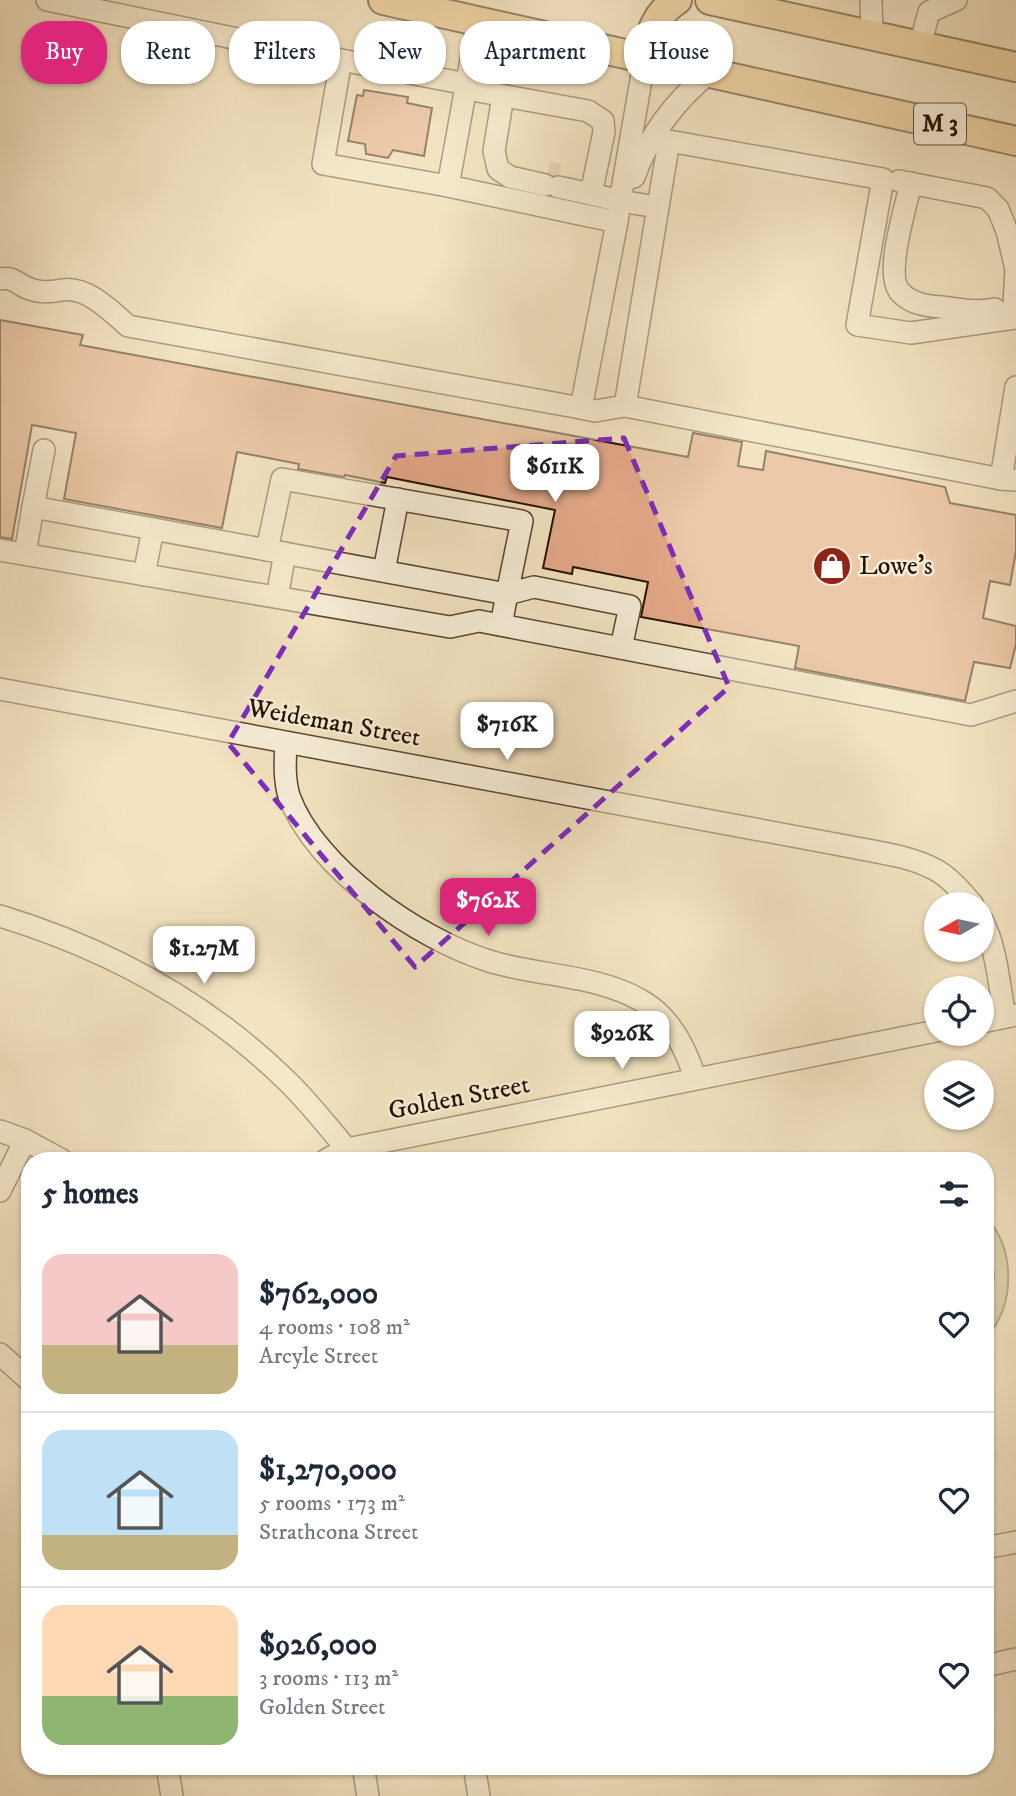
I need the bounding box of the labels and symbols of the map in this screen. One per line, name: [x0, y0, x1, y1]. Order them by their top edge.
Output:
road number: M 3: [914, 104, 966, 144]
pin: $611K: [506, 444, 604, 504]
shop icon: Lowe's: [811, 545, 853, 587]
place label: Lowe's: [859, 550, 933, 583]
street label: Weideman Street: [244, 691, 423, 754]
pin: $716K: [458, 702, 556, 762]
pin: $762K: [439, 878, 537, 938]
north arrow: [924, 892, 994, 962]
pin: $1.27M: [147, 926, 261, 986]
pin: $926K: [573, 1012, 671, 1071]
street label: Golden Street: [386, 1068, 532, 1128]

